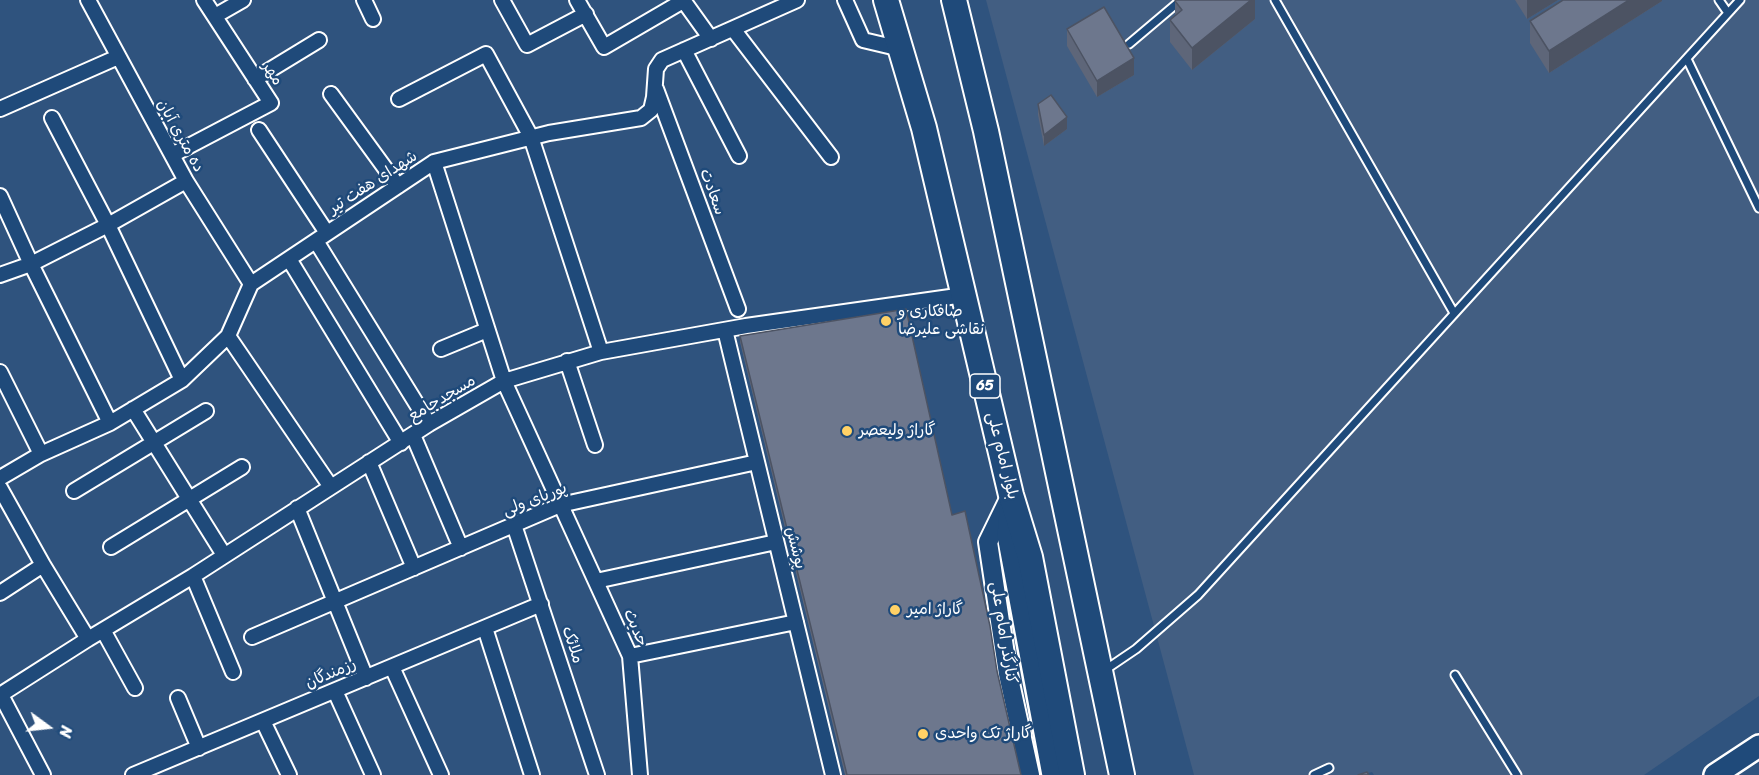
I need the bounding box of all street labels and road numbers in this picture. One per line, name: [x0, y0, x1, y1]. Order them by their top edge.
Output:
street label: مهر: [257, 59, 287, 89]
street label: ده متری آبان: [152, 96, 208, 176]
street label: شهدای هفت تیر: [325, 147, 421, 219]
street label: سعادت: [695, 166, 729, 218]
street label: مسجدجامع: [405, 371, 479, 427]
road number: 65: [970, 374, 1000, 398]
street label: بلوار امام علی: [982, 410, 1022, 502]
street label: پوریای ولی: [500, 479, 570, 521]
street label: پوشش: [781, 525, 809, 571]
street label: کنارگذر امام علی: [985, 580, 1021, 686]
street label: حدیث: [619, 606, 651, 650]
street label: ملائک: [557, 624, 587, 666]
street label: رزمندگان: [303, 655, 359, 693]

